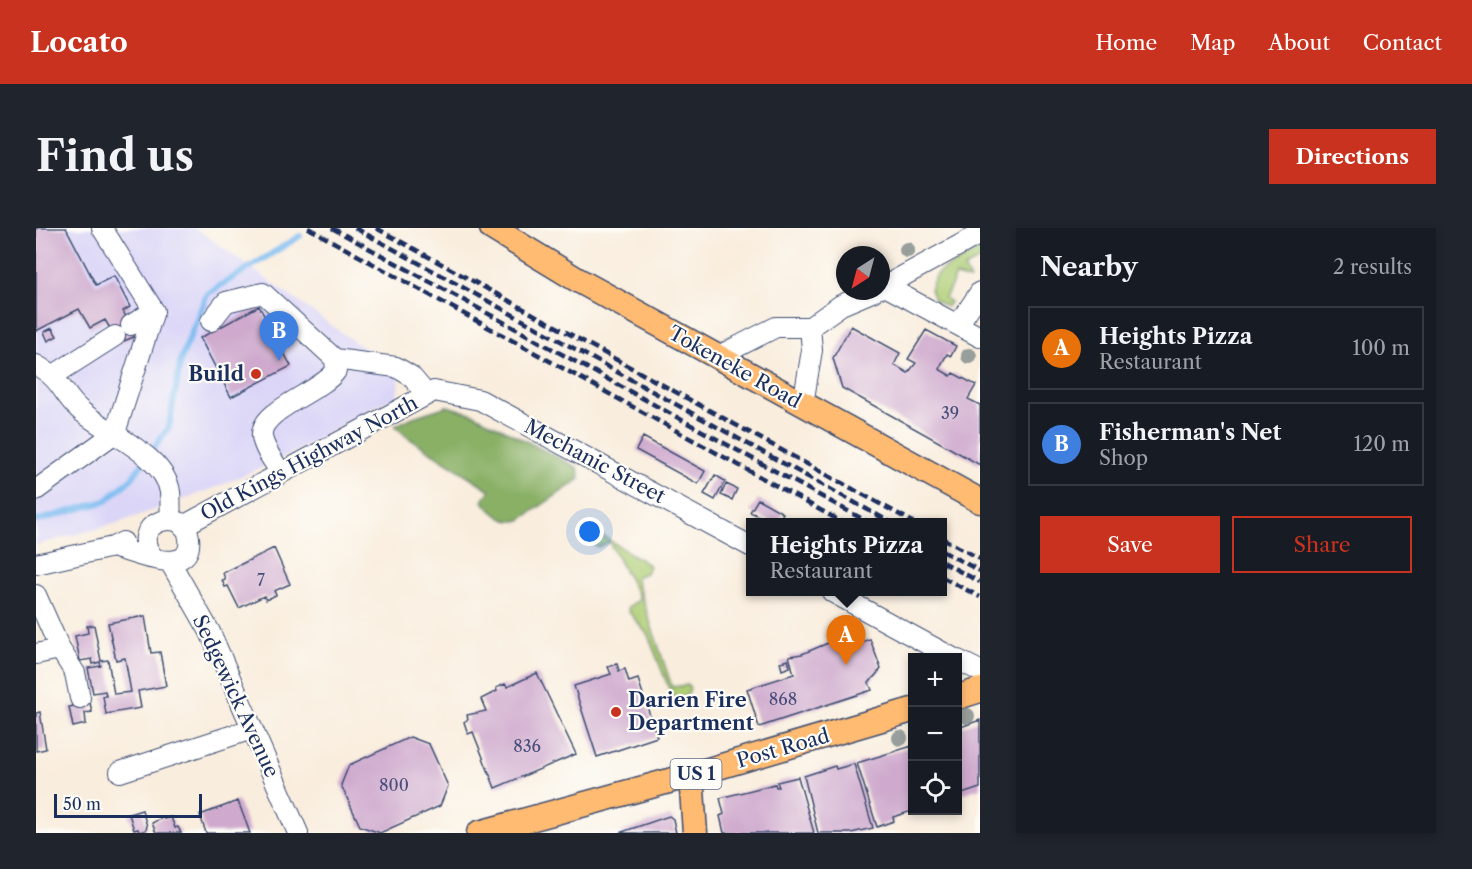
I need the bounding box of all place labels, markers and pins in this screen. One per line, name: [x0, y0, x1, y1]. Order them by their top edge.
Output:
pin: B: [260, 312, 298, 361]
place label: Build: [188, 362, 245, 386]
marker: Build: [249, 367, 263, 381]
pin: A: [826, 616, 866, 665]
place label: Darien Fire Department: [628, 688, 754, 735]
marker: Darien Fire Department: [609, 705, 623, 719]

